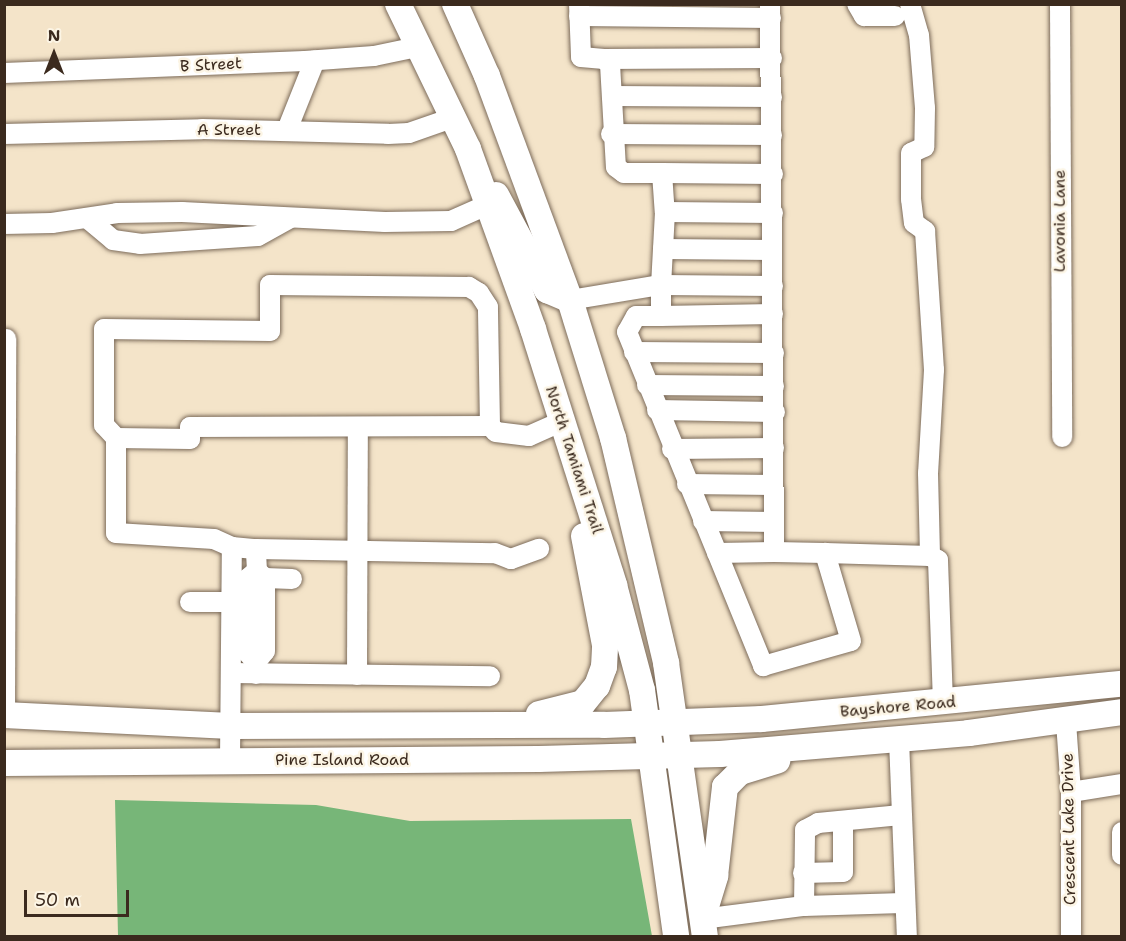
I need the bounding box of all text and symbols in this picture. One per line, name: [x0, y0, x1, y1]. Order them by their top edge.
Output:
north arrow: [24, 24, 84, 84]
text: N: [48, 25, 60, 46]
street label: B Street: [180, 54, 242, 76]
street label: A Street: [197, 120, 261, 140]
street label: Lavonia Lane: [1050, 170, 1070, 272]
street label: North Tamiami Trail: [541, 384, 607, 536]
street label: Bayshore Road: [839, 692, 957, 722]
street label: Pine Island Road: [275, 750, 409, 770]
street label: Crescent Lake Drive: [1058, 753, 1080, 905]
scale bar: [27, 878, 132, 916]
text: 50 m: [35, 888, 80, 912]

